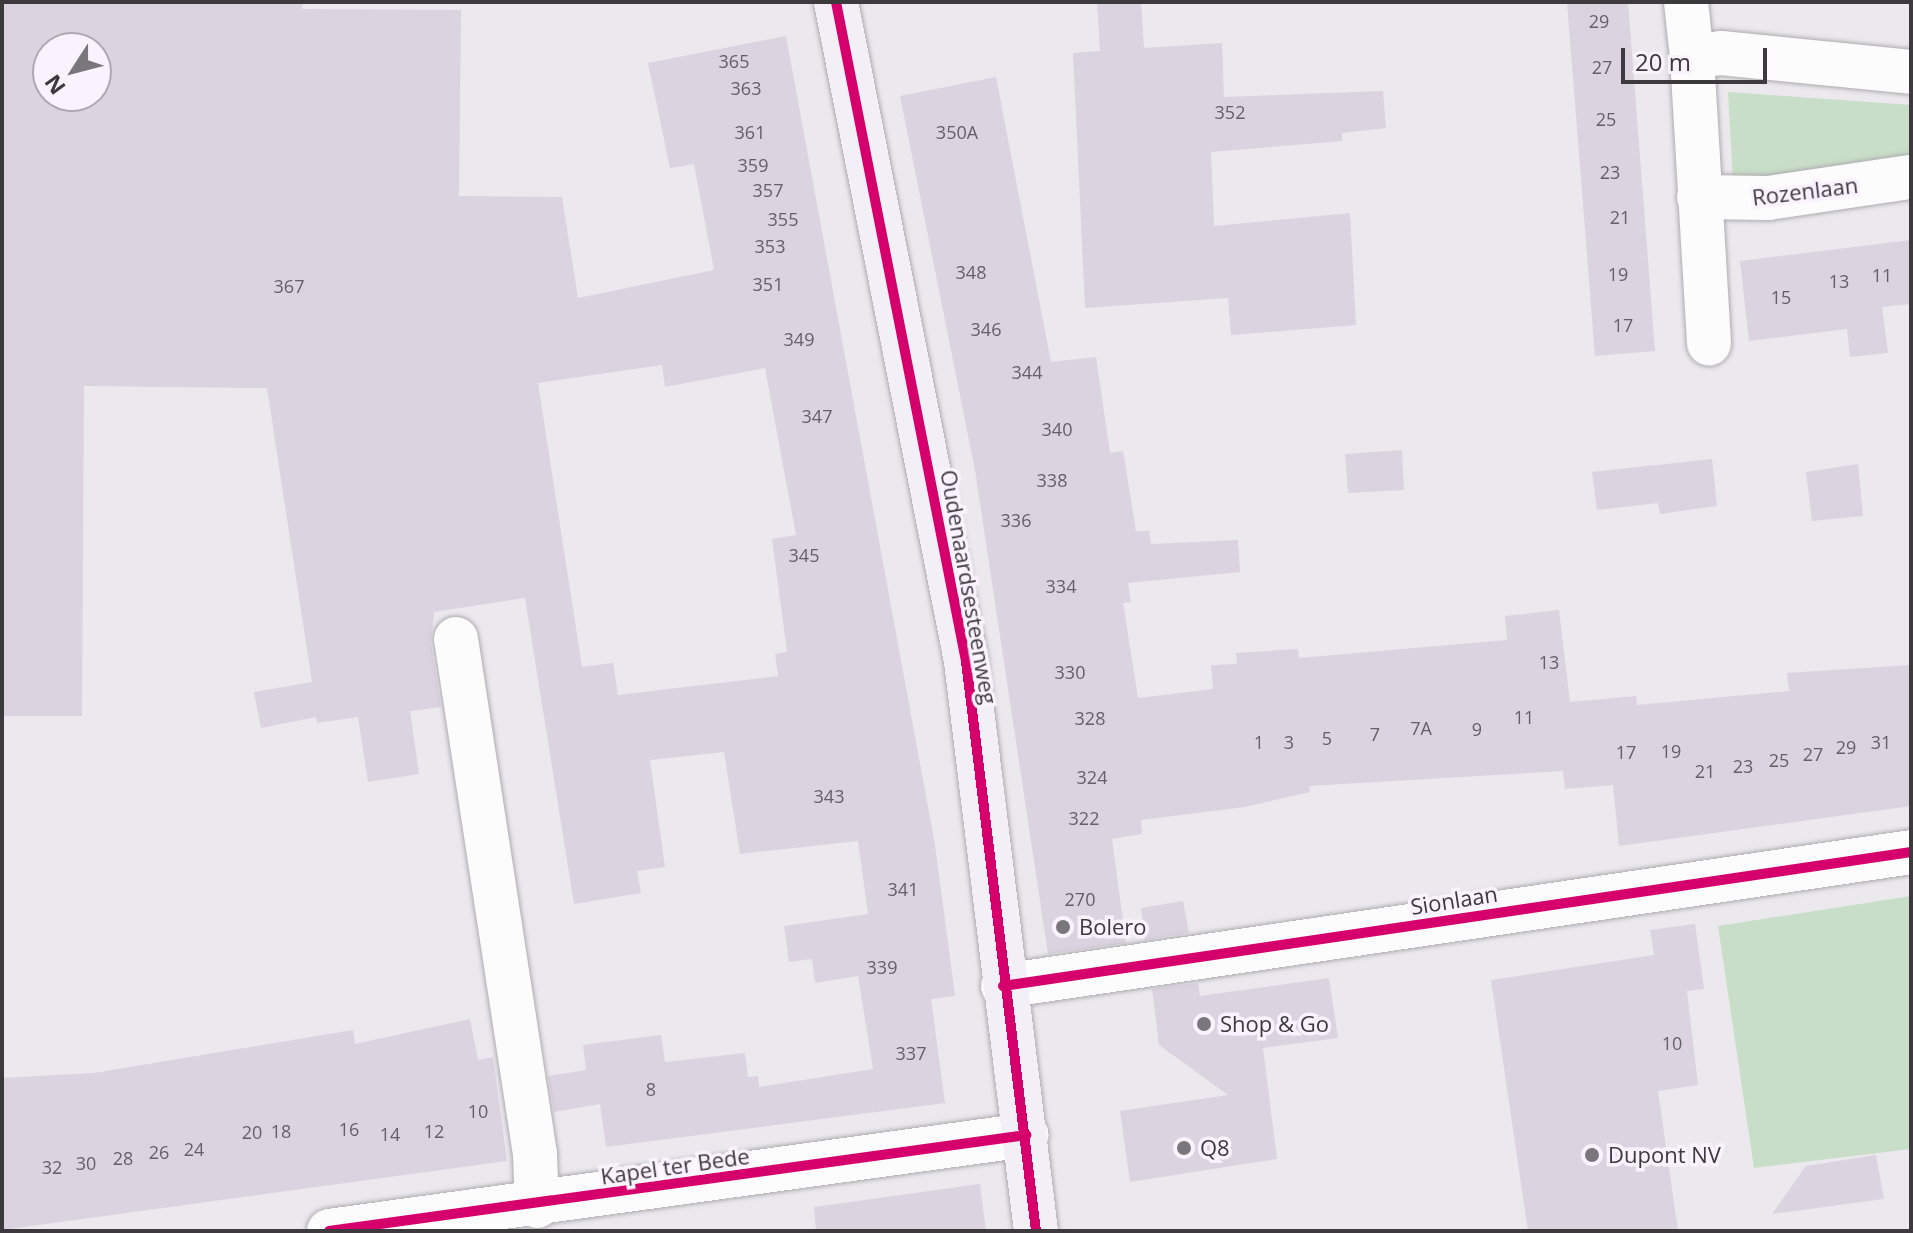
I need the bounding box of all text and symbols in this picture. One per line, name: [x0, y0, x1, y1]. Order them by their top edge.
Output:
house number: 29: [1589, 10, 1609, 32]
north arrow: [32, 32, 112, 112]
scale bar: [1625, 32, 1771, 82]
text: 20 m: [1635, 45, 1691, 78]
house number: 365: [719, 50, 749, 72]
house number: 27: [1592, 56, 1612, 78]
text: N: [37, 69, 72, 101]
house number: 363: [731, 77, 761, 99]
house number: 352: [1215, 101, 1245, 123]
house number: 25: [1596, 108, 1616, 130]
house number: 361: [735, 121, 765, 143]
house number: 350A: [936, 121, 978, 143]
house number: 359: [738, 154, 768, 176]
house number: 23: [1600, 161, 1620, 183]
street label: Rozenlaan: [1751, 171, 1859, 211]
house number: 357: [753, 179, 783, 201]
house number: 21: [1610, 206, 1630, 228]
house number: 355: [768, 208, 798, 230]
house number: 353: [755, 235, 785, 257]
house number: 348: [956, 261, 986, 283]
house number: 19: [1608, 263, 1628, 285]
house number: 11: [1872, 264, 1892, 286]
house number: 13: [1829, 270, 1849, 292]
house number: 351: [753, 273, 783, 295]
house number: 367: [274, 275, 304, 297]
house number: 15: [1771, 286, 1791, 308]
house number: 17: [1613, 314, 1633, 336]
house number: 346: [971, 318, 1001, 340]
house number: 349: [784, 328, 814, 350]
house number: 344: [1012, 361, 1042, 383]
house number: 347: [802, 405, 832, 427]
house number: 340: [1042, 418, 1072, 440]
street label: Oudenaardsesteenweg: [935, 468, 1003, 706]
house number: 338: [1037, 469, 1067, 491]
house number: 336: [1001, 509, 1031, 531]
house number: 345: [789, 544, 819, 566]
house number: 334: [1046, 575, 1076, 597]
house number: 13: [1539, 651, 1559, 673]
house number: 330: [1055, 661, 1085, 683]
house number: 11: [1514, 706, 1534, 728]
house number: 328: [1075, 707, 1105, 729]
house number: 7A: [1410, 717, 1432, 739]
house number: 9: [1472, 718, 1482, 740]
house number: 7: [1370, 723, 1380, 745]
house number: 5: [1322, 727, 1332, 749]
house number: 1: [1254, 731, 1264, 753]
house number: 3: [1284, 731, 1294, 753]
house number: 31: [1871, 731, 1891, 753]
house number: 29: [1836, 736, 1856, 758]
house number: 19: [1661, 740, 1681, 762]
house number: 17: [1616, 741, 1636, 763]
house number: 27: [1803, 743, 1823, 765]
house number: 25: [1769, 749, 1789, 771]
house number: 23: [1733, 755, 1753, 777]
house number: 21: [1695, 760, 1715, 782]
house number: 324: [1077, 766, 1107, 788]
house number: 343: [814, 785, 844, 807]
house number: 322: [1069, 807, 1099, 829]
house number: 341: [888, 878, 918, 900]
street label: Sionlaan: [1409, 880, 1499, 920]
house number: 270: [1065, 888, 1095, 910]
place label: Bolero: [1079, 914, 1147, 940]
marker: Bolero: [1054, 918, 1072, 936]
house number: 339: [867, 956, 897, 978]
place label: Shop & Go: [1220, 1011, 1329, 1037]
marker: Shop & Go: [1195, 1015, 1213, 1033]
house number: 10: [1662, 1032, 1682, 1054]
house number: 337: [896, 1042, 926, 1064]
house number: 8: [646, 1078, 656, 1100]
house number: 10: [468, 1100, 488, 1122]
house number: 16: [339, 1118, 359, 1140]
house number: 18: [271, 1120, 291, 1142]
house number: 12: [424, 1120, 444, 1142]
house number: 20: [242, 1121, 262, 1143]
house number: 14: [380, 1123, 400, 1145]
place label: Q8: [1200, 1135, 1230, 1161]
house number: 24: [184, 1138, 204, 1160]
marker: Q8: [1175, 1139, 1193, 1157]
house number: 26: [149, 1141, 169, 1163]
street label: Kapel ter Bede: [599, 1142, 751, 1190]
place label: Dupont NV: [1608, 1142, 1721, 1168]
marker: Dupont NV: [1583, 1146, 1601, 1164]
house number: 28: [113, 1147, 133, 1169]
house number: 30: [76, 1152, 96, 1174]
house number: 32: [42, 1156, 62, 1178]

